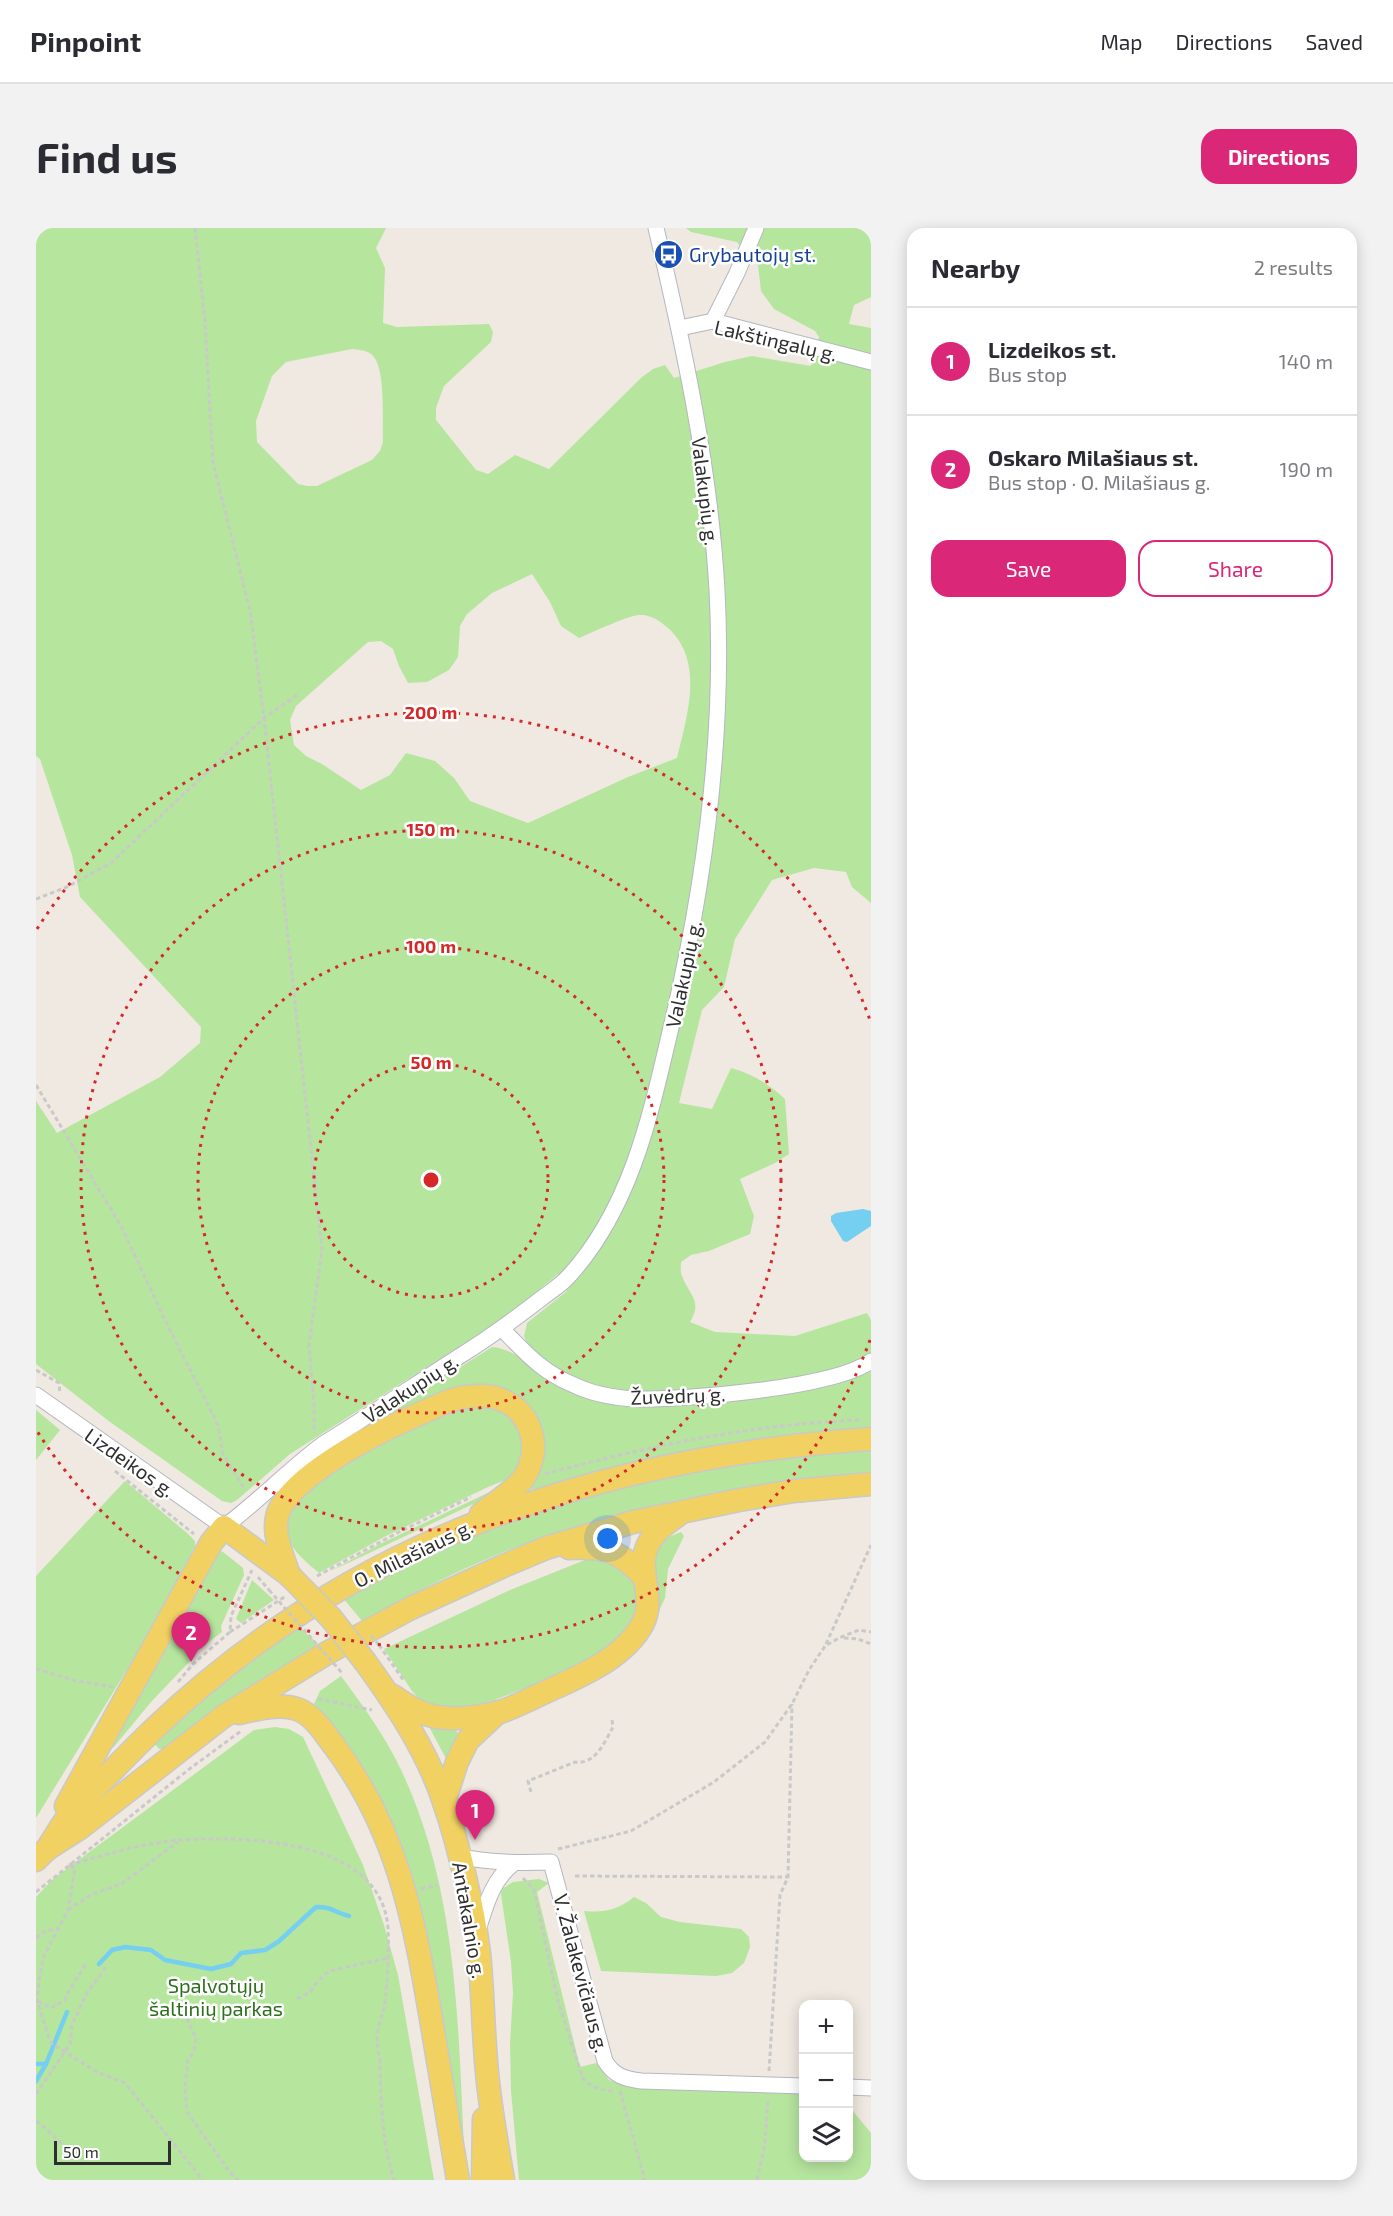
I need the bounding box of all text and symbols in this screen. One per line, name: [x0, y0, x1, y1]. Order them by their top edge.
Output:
text: Pinpoint: [30, 24, 141, 58]
text: Map: [1100, 29, 1143, 54]
text: Directions: [1176, 29, 1272, 54]
text: Saved: [1305, 29, 1363, 54]
button: Directions: [1201, 129, 1357, 184]
text: Find us: [36, 131, 178, 181]
bus stop icon: Grybautojų st.: [652, 238, 684, 270]
place label: Grybautojų st.: [689, 242, 816, 266]
text: Nearby: [931, 252, 1020, 283]
text: 2 results: [1254, 255, 1333, 279]
street label: Lakštingalų g.: [712, 314, 840, 366]
text: Lizdeikos st.: [988, 336, 1116, 362]
text: 1: [946, 349, 955, 373]
text: 140 m: [1279, 349, 1333, 373]
text: Bus stop: [988, 362, 1067, 386]
street label: Valakupių g.: [687, 435, 725, 547]
text: Oskaro Milašiaus st.: [988, 444, 1198, 470]
text: 2: [945, 457, 956, 481]
text: 190 m: [1280, 457, 1333, 481]
text: Bus stop · O. Milašiaus g.: [988, 470, 1210, 494]
button: Save: [931, 540, 1126, 597]
button: Share: [1138, 540, 1333, 597]
text: 200 m: [405, 701, 457, 723]
text: 150 m: [407, 818, 455, 840]
street label: Valakupių g.: [660, 918, 706, 1030]
text: 100 m: [406, 935, 456, 957]
text: 50 m: [410, 1051, 452, 1073]
centre of rings: [421, 1170, 441, 1190]
street label: Valakupių g.: [358, 1348, 462, 1428]
street label: Žuvėdrų g.: [630, 1381, 726, 1409]
street label: Lizdeikos g.: [80, 1422, 180, 1502]
street label: O. Milašiaus g.: [349, 1514, 477, 1592]
your location: [593, 1524, 622, 1553]
pin: 2: [172, 1612, 210, 1662]
pin: 1: [456, 1790, 494, 1840]
street label: Antakalnio g.: [448, 1860, 492, 1980]
street label: V. Žalakevičiaus g.: [549, 1891, 615, 2055]
park label: Spalvotųjų šaltinių parkas: [149, 1973, 283, 2020]
map controls: [799, 2000, 853, 2162]
button: +: [799, 2000, 853, 2054]
button: −: [799, 2054, 853, 2108]
button: layers: [799, 2108, 853, 2162]
scale bar: [54, 2138, 171, 2166]
text: 50 m: [63, 2142, 99, 2161]

